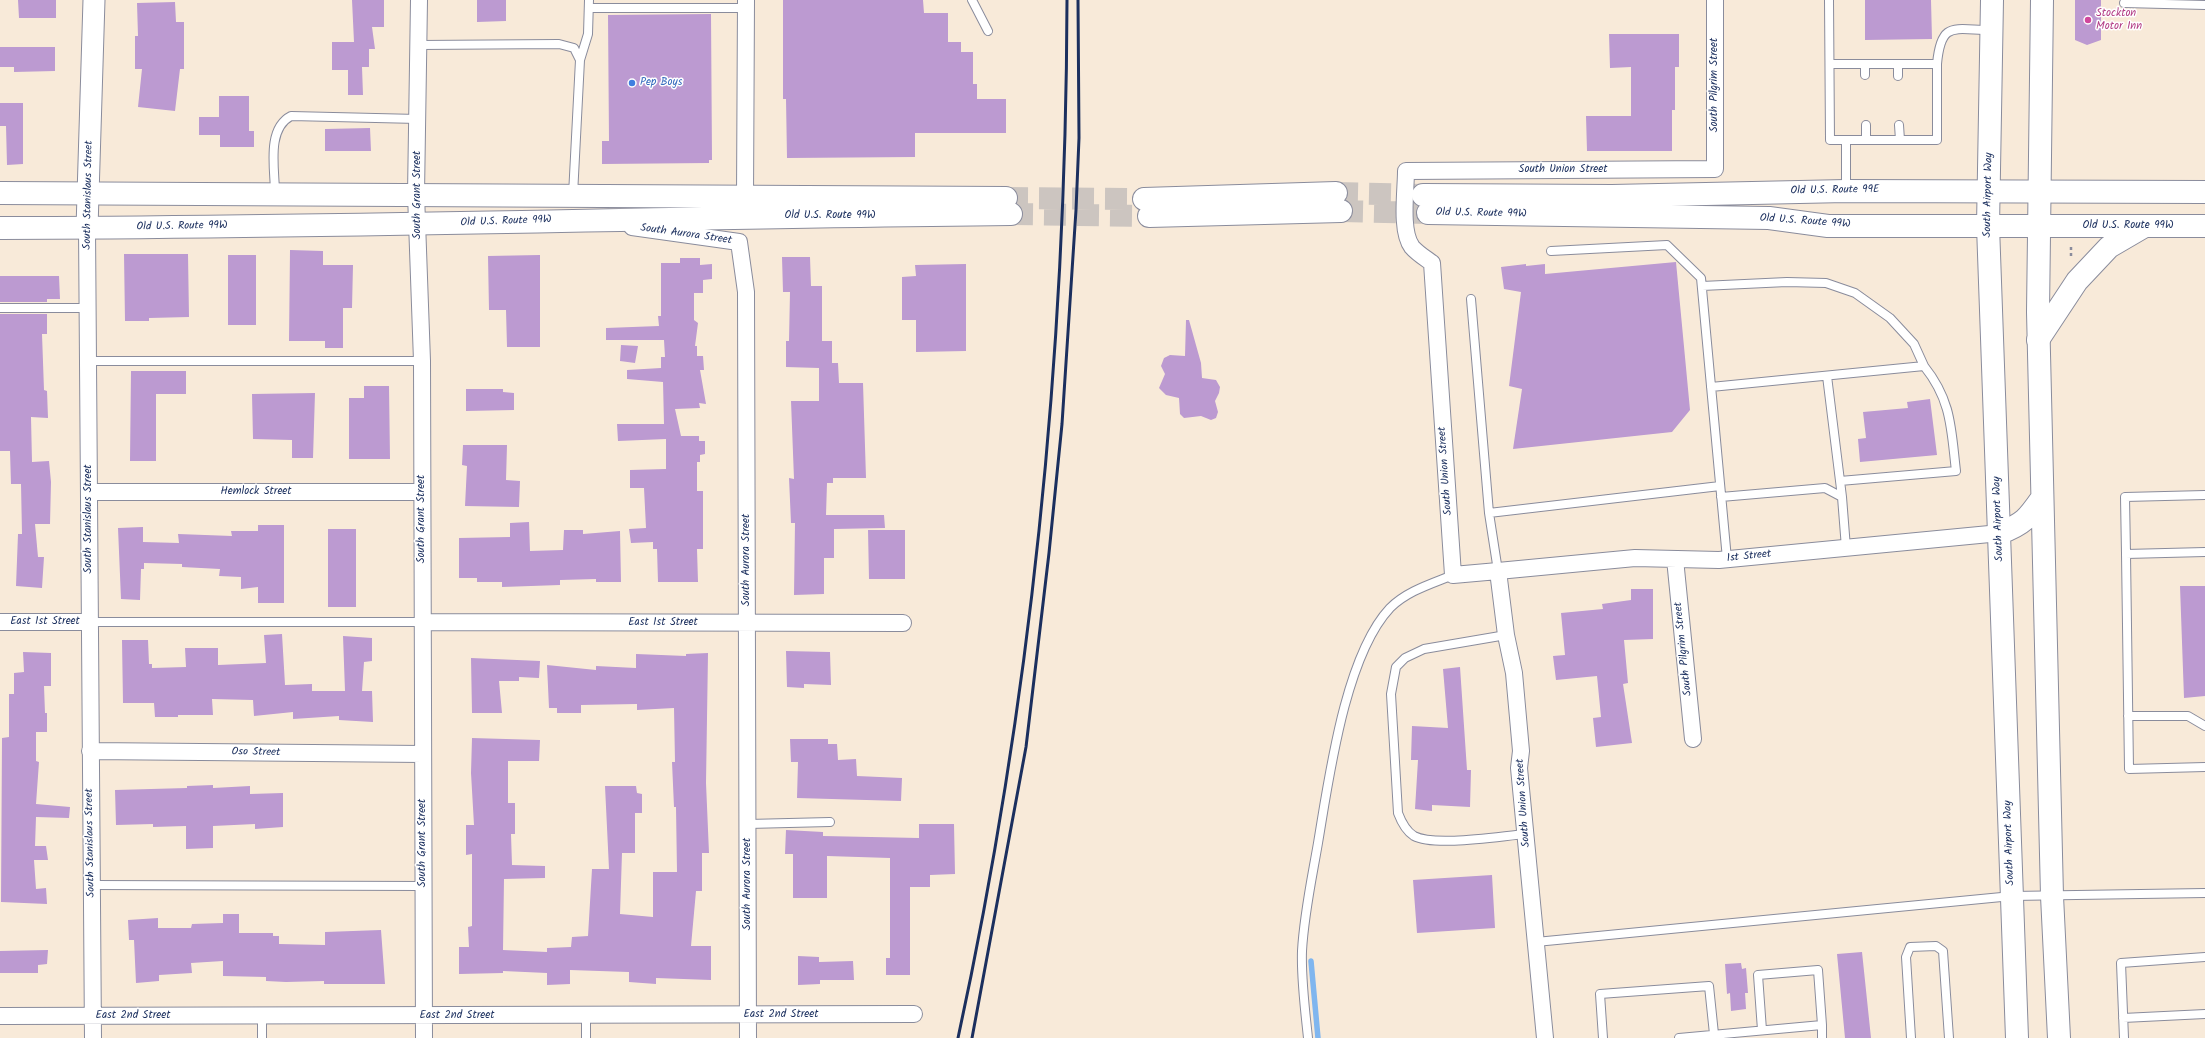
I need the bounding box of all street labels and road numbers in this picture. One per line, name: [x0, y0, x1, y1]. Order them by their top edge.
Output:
street label: South Pilgrim Street: [1708, 38, 1722, 132]
street label: South Stanislaus Street: [81, 140, 97, 250]
street label: South Grant Street: [411, 151, 425, 239]
street label: South Airport Way: [1982, 152, 1996, 238]
street label: South Union Street: [1519, 163, 1607, 177]
street label: Old U.S. Route 99E: [1790, 184, 1880, 198]
street label: Old U.S. Route 99W: [1435, 207, 1527, 221]
street label: Old U.S. Route 99W: [784, 209, 876, 223]
street label: Old U.S. Route 99W: [1759, 212, 1851, 232]
street label: Old U.S. Route 99W: [460, 214, 552, 230]
street label: Old U.S. Route 99W: [2082, 219, 2174, 233]
street label: Old U.S. Route 99W: [136, 220, 228, 234]
street label: South Aurora Street: [639, 222, 733, 248]
street label: South Union Street: [1436, 426, 1456, 516]
street label: South Stanislaus Street: [82, 464, 96, 574]
street label: South Grant Street: [415, 475, 429, 563]
street label: South Airport Way: [1991, 476, 2007, 562]
street label: Hemlock Street: [220, 485, 292, 499]
street label: South Aurora Street: [740, 514, 754, 606]
street label: 1st Street: [1726, 548, 1772, 566]
street label: South Pilgrim Street: [1672, 601, 1696, 697]
street label: East 1st Street: [10, 615, 80, 629]
street label: East 1st Street: [628, 616, 698, 630]
street label: Oso Street: [232, 746, 280, 760]
street label: South Union Street: [1514, 758, 1534, 848]
street label: South Stanislaus Street: [83, 788, 99, 898]
street label: South Grant Street: [416, 799, 430, 887]
street label: South Airport Way: [2002, 800, 2018, 886]
street label: South Aurora Street: [741, 838, 755, 930]
street label: East 2nd Street: [744, 1008, 818, 1022]
street label: East 2nd Street: [96, 1009, 170, 1023]
street label: East 2nd Street: [420, 1009, 494, 1023]

